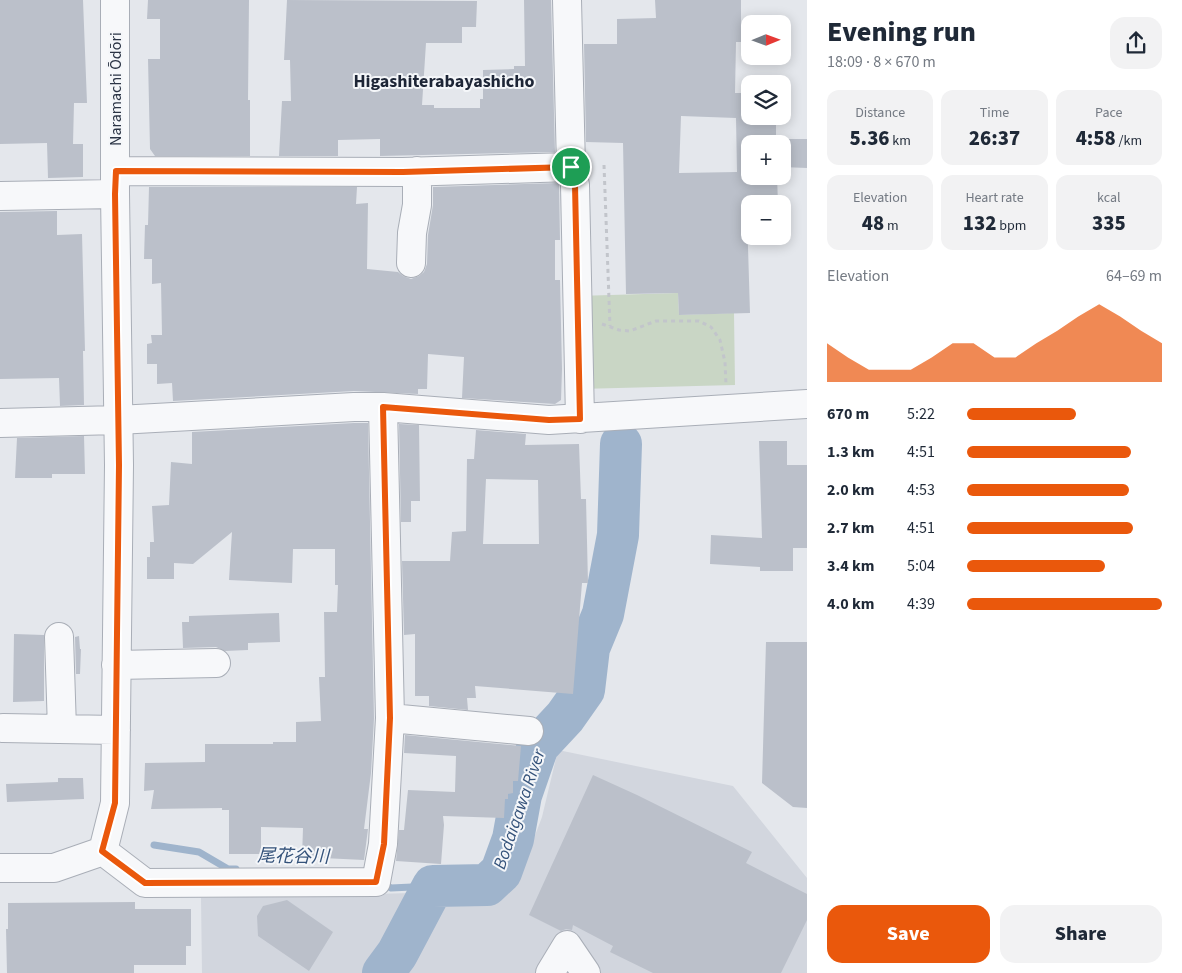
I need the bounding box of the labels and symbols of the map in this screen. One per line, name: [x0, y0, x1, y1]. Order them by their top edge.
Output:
north arrow: [741, 15, 791, 65]
street label: Naramachi Ōdōri: [105, 32, 127, 146]
district label: Higashiterabayashicho: [353, 69, 535, 94]
pin: [550, 146, 592, 188]
water label: Bodaigawa River: [487, 745, 552, 872]
water label: 尾花谷川: [257, 843, 331, 870]

